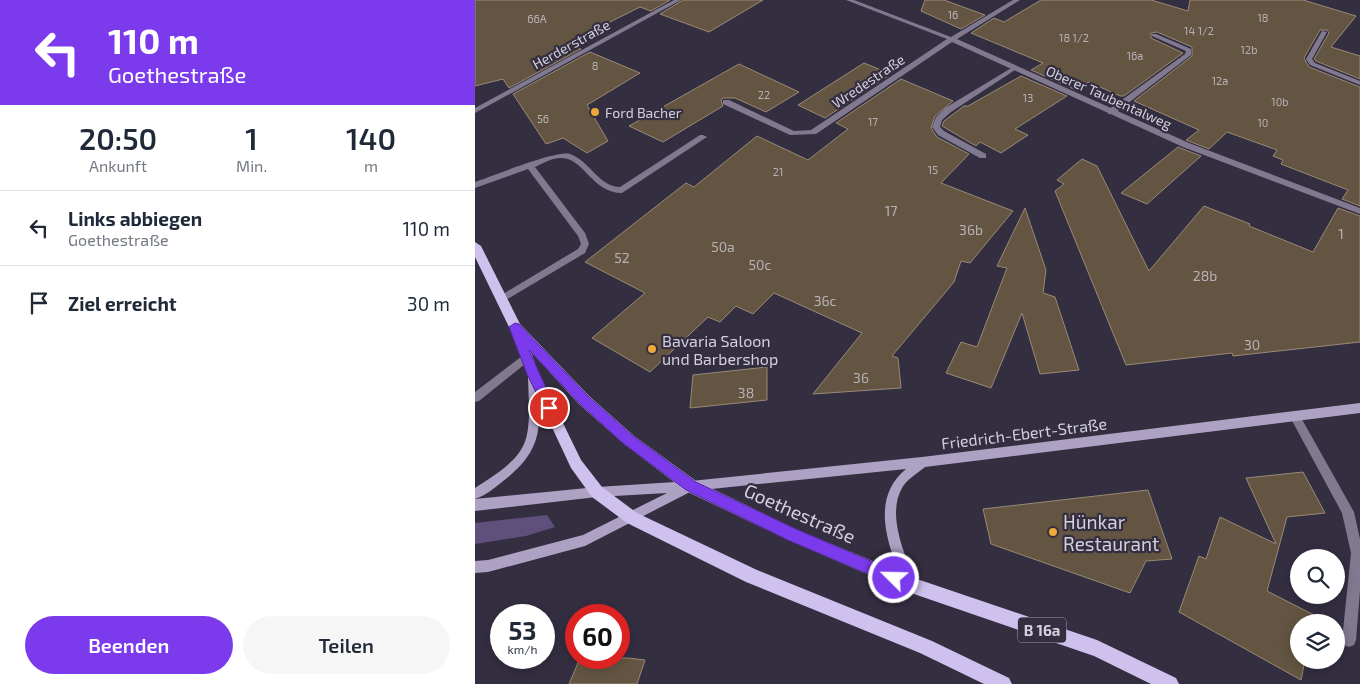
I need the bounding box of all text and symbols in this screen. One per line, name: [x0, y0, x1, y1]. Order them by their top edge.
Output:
house number: 16: [948, 8, 958, 21]
house number: 18: [1257, 11, 1269, 24]
house number: 66A: [527, 12, 547, 25]
street label: Herderstraße: [529, 16, 613, 72]
text: 110 m: [108, 19, 199, 61]
icon: left: [25, 20, 90, 85]
house number: 14 1/2: [1184, 24, 1214, 37]
house number: 18 1/2: [1059, 31, 1089, 44]
house number: 12b: [1241, 43, 1257, 56]
house number: 16a: [1127, 49, 1143, 62]
street label: Wredestraße: [828, 50, 908, 112]
house number: 8: [592, 59, 598, 72]
text: Goethestraße: [108, 61, 246, 87]
street label: Oberer Taubentalweg: [1043, 62, 1175, 132]
house number: 12a: [1212, 74, 1228, 87]
house number: 22: [758, 88, 770, 101]
house number: 13: [1023, 91, 1033, 104]
house number: 10b: [1271, 95, 1289, 108]
place label: Ford Bacher: [605, 104, 682, 121]
marker: Ford Bacher: [589, 106, 601, 118]
house number: 56: [537, 112, 549, 125]
house number: 17: [868, 115, 878, 128]
house number: 10: [1257, 116, 1269, 129]
text: 20:50: [79, 120, 157, 156]
text: 1: [245, 120, 258, 156]
text: 140: [346, 120, 396, 156]
text: Ankunft: [89, 156, 147, 175]
text: Min.: [236, 156, 267, 175]
text: m: [364, 156, 378, 175]
house number: 15: [928, 163, 938, 176]
house number: 21: [773, 165, 783, 178]
house number: 17: [885, 202, 897, 219]
text: Links abbiegen: [68, 207, 202, 230]
icon: left: [25, 214, 53, 242]
text: 110 m: [403, 217, 450, 240]
house number: 36b: [959, 221, 983, 238]
house number: 1: [1338, 225, 1344, 242]
text: Goethestraße: [68, 230, 169, 249]
house number: 50a: [711, 238, 735, 255]
house number: 52: [614, 249, 630, 266]
house number: 50c: [749, 256, 772, 273]
house number: 28b: [1193, 267, 1217, 284]
icon: arrive: [25, 289, 53, 317]
text: Ziel erreicht: [68, 292, 177, 315]
text: 30 m: [407, 292, 450, 315]
house number: 36c: [814, 292, 836, 309]
place label: Bavaria Saloon und Barbershop: [662, 331, 778, 368]
house number: 30: [1244, 336, 1260, 353]
marker: Bavaria Saloon und Barbershop: [646, 343, 658, 355]
house number: 36: [853, 369, 869, 386]
house number: 38: [738, 384, 754, 401]
pin: [528, 387, 570, 429]
icon: arrive: [535, 394, 563, 422]
street label: Friedrich-Ebert-Straße: [940, 413, 1108, 453]
street label: Goethestraße: [741, 478, 859, 548]
place label: Hünkar Restaurant: [1063, 510, 1159, 555]
marker: Hünkar Restaurant: [1047, 526, 1059, 538]
map controls: [1290, 549, 1345, 669]
button: search: [1290, 549, 1345, 604]
position arrow: [867, 551, 919, 603]
speed limit sign: 60: [565, 604, 630, 669]
button: layers: [1290, 614, 1345, 669]
text: 53: [509, 615, 536, 645]
button: Beenden: [25, 616, 233, 674]
button: Teilen: [243, 616, 450, 674]
road number: B 16a: [1018, 618, 1066, 642]
text: km/h: [508, 642, 537, 656]

